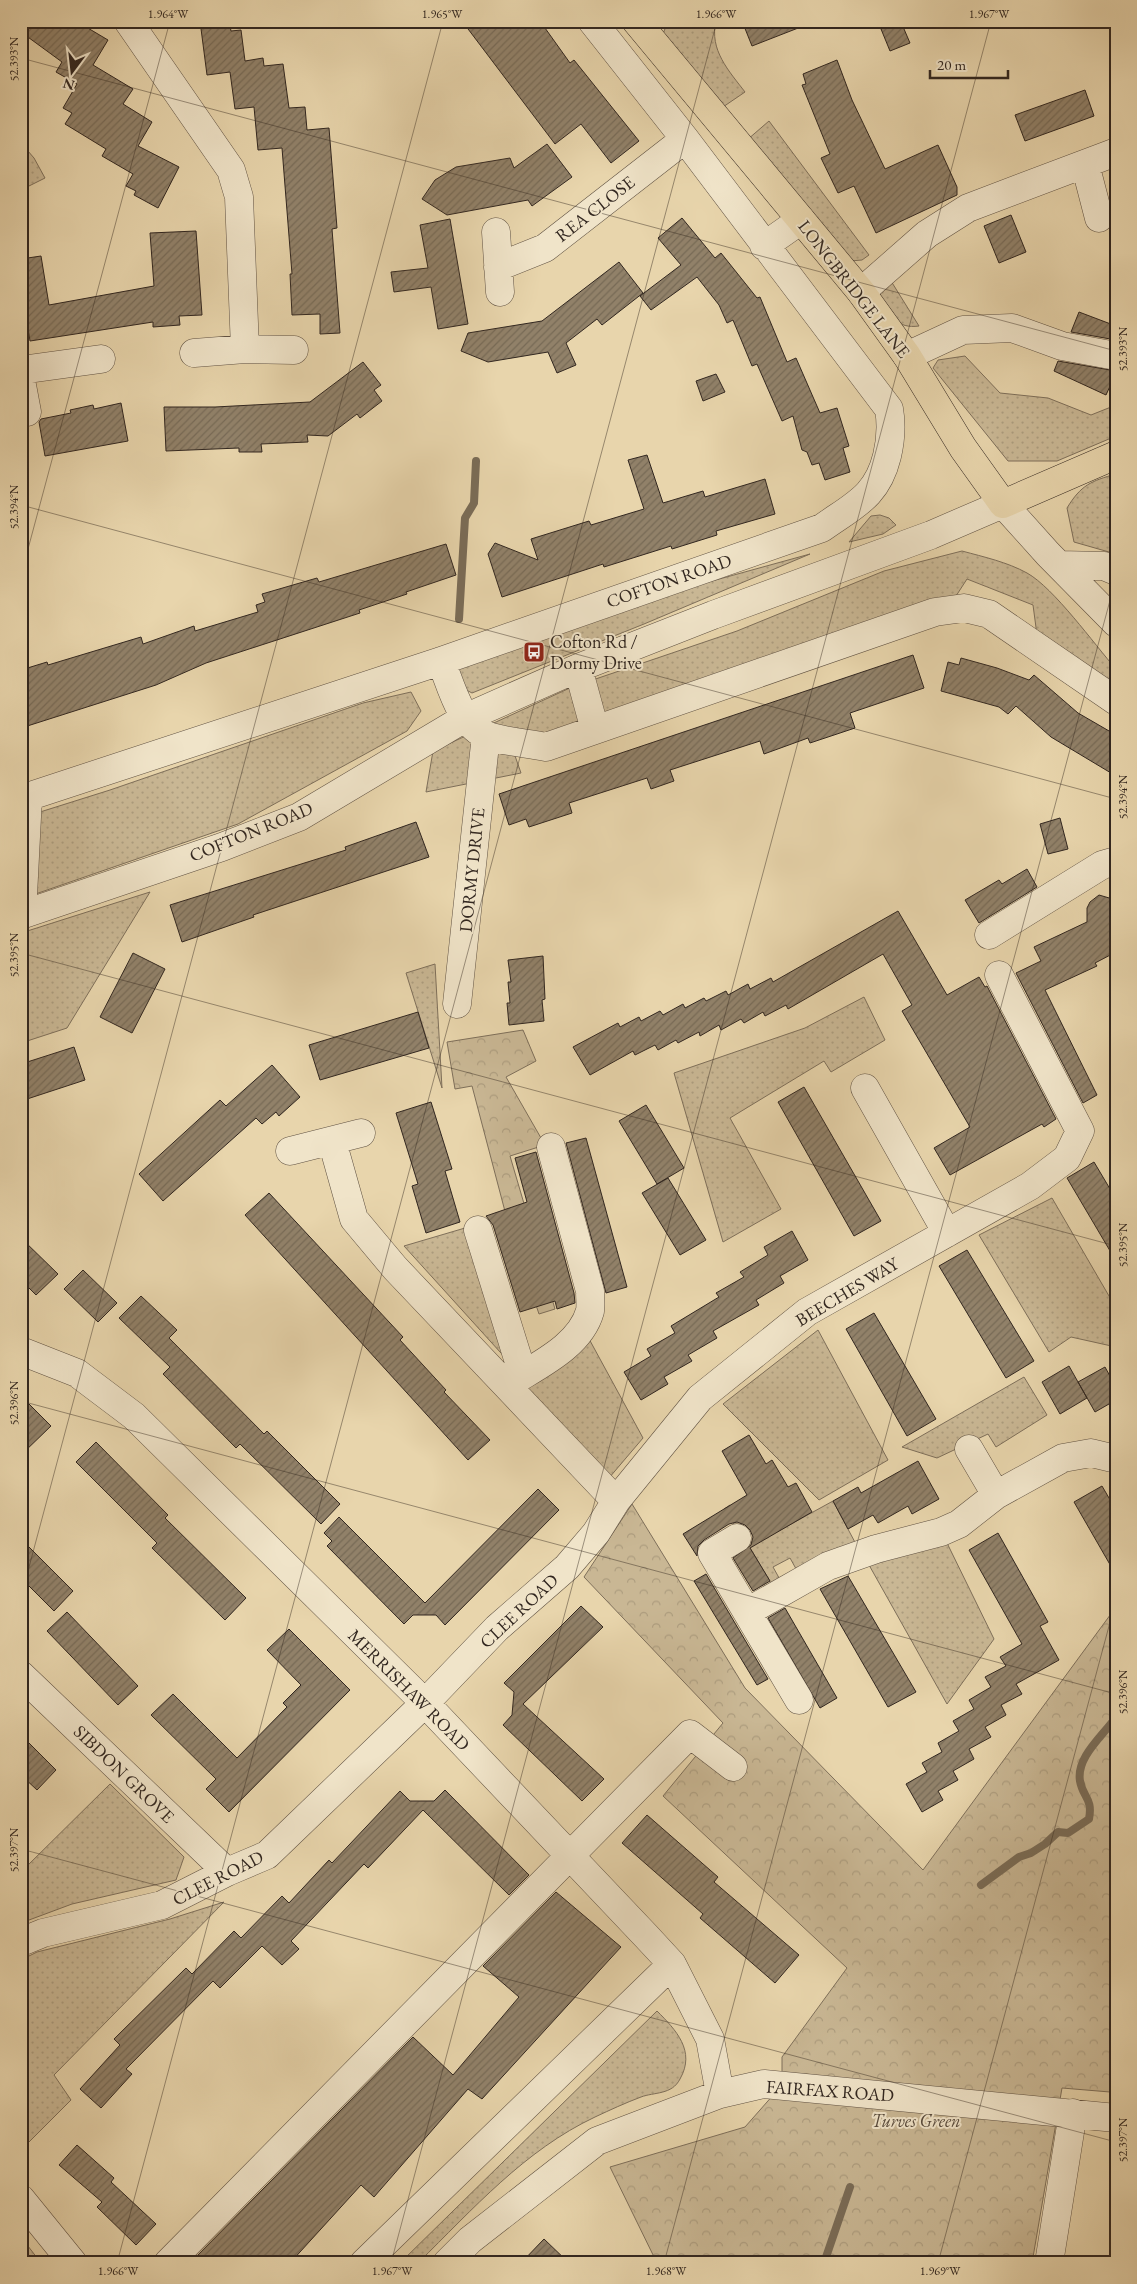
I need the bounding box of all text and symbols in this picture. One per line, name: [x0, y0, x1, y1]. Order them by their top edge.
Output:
text: 1.964°W: [148, 6, 189, 22]
text: 1.965°W: [422, 6, 463, 22]
text: 1.966°W: [696, 6, 737, 22]
text: 1.967°W: [969, 6, 1010, 22]
text: 52.393°N: [6, 36, 22, 81]
north arrow: [48, 48, 98, 98]
scale bar: [930, 48, 1007, 80]
text: 20 m: [937, 55, 966, 74]
text: N: [60, 74, 76, 95]
street label: REA CLOSE: [550, 170, 639, 247]
street label: LONGBRIDGE LANE: [793, 215, 915, 362]
text: 52.393°N: [1115, 326, 1131, 371]
text: 52.394°N: [6, 484, 22, 529]
street label: COFTON ROAD: [603, 548, 735, 613]
place label: Cofton Rd / Dormy Drive: [550, 630, 642, 674]
bus stop icon: Cofton Rd / Dormy Drive: [522, 640, 546, 664]
text: 52.394°N: [1115, 774, 1131, 819]
street label: COFTON ROAD: [186, 796, 316, 867]
street label: DORMY DRIVE: [454, 807, 489, 933]
text: 52.395°N: [6, 932, 22, 977]
text: 52.395°N: [1115, 1222, 1131, 1267]
street label: BEECHES WAY: [791, 1251, 904, 1331]
text: 52.396°N: [6, 1380, 22, 1425]
street label: CLEE ROAD: [475, 1568, 563, 1653]
street label: MERRISHAW ROAD: [344, 1624, 475, 1755]
text: 52.396°N: [1115, 1669, 1131, 1714]
street label: SIBDON GROVE: [69, 1720, 180, 1828]
text: 52.397°N: [6, 1827, 22, 1872]
street label: CLEE ROAD: [168, 1845, 267, 1910]
street label: FAIRFAX ROAD: [765, 2075, 895, 2106]
park label: Turves Green: [871, 2109, 961, 2132]
text: 52.397°N: [1115, 2117, 1131, 2162]
text: 1.966°W: [98, 2263, 139, 2279]
text: 1.967°W: [372, 2263, 413, 2279]
text: 1.968°W: [646, 2263, 687, 2279]
text: 1.969°W: [920, 2263, 961, 2279]

